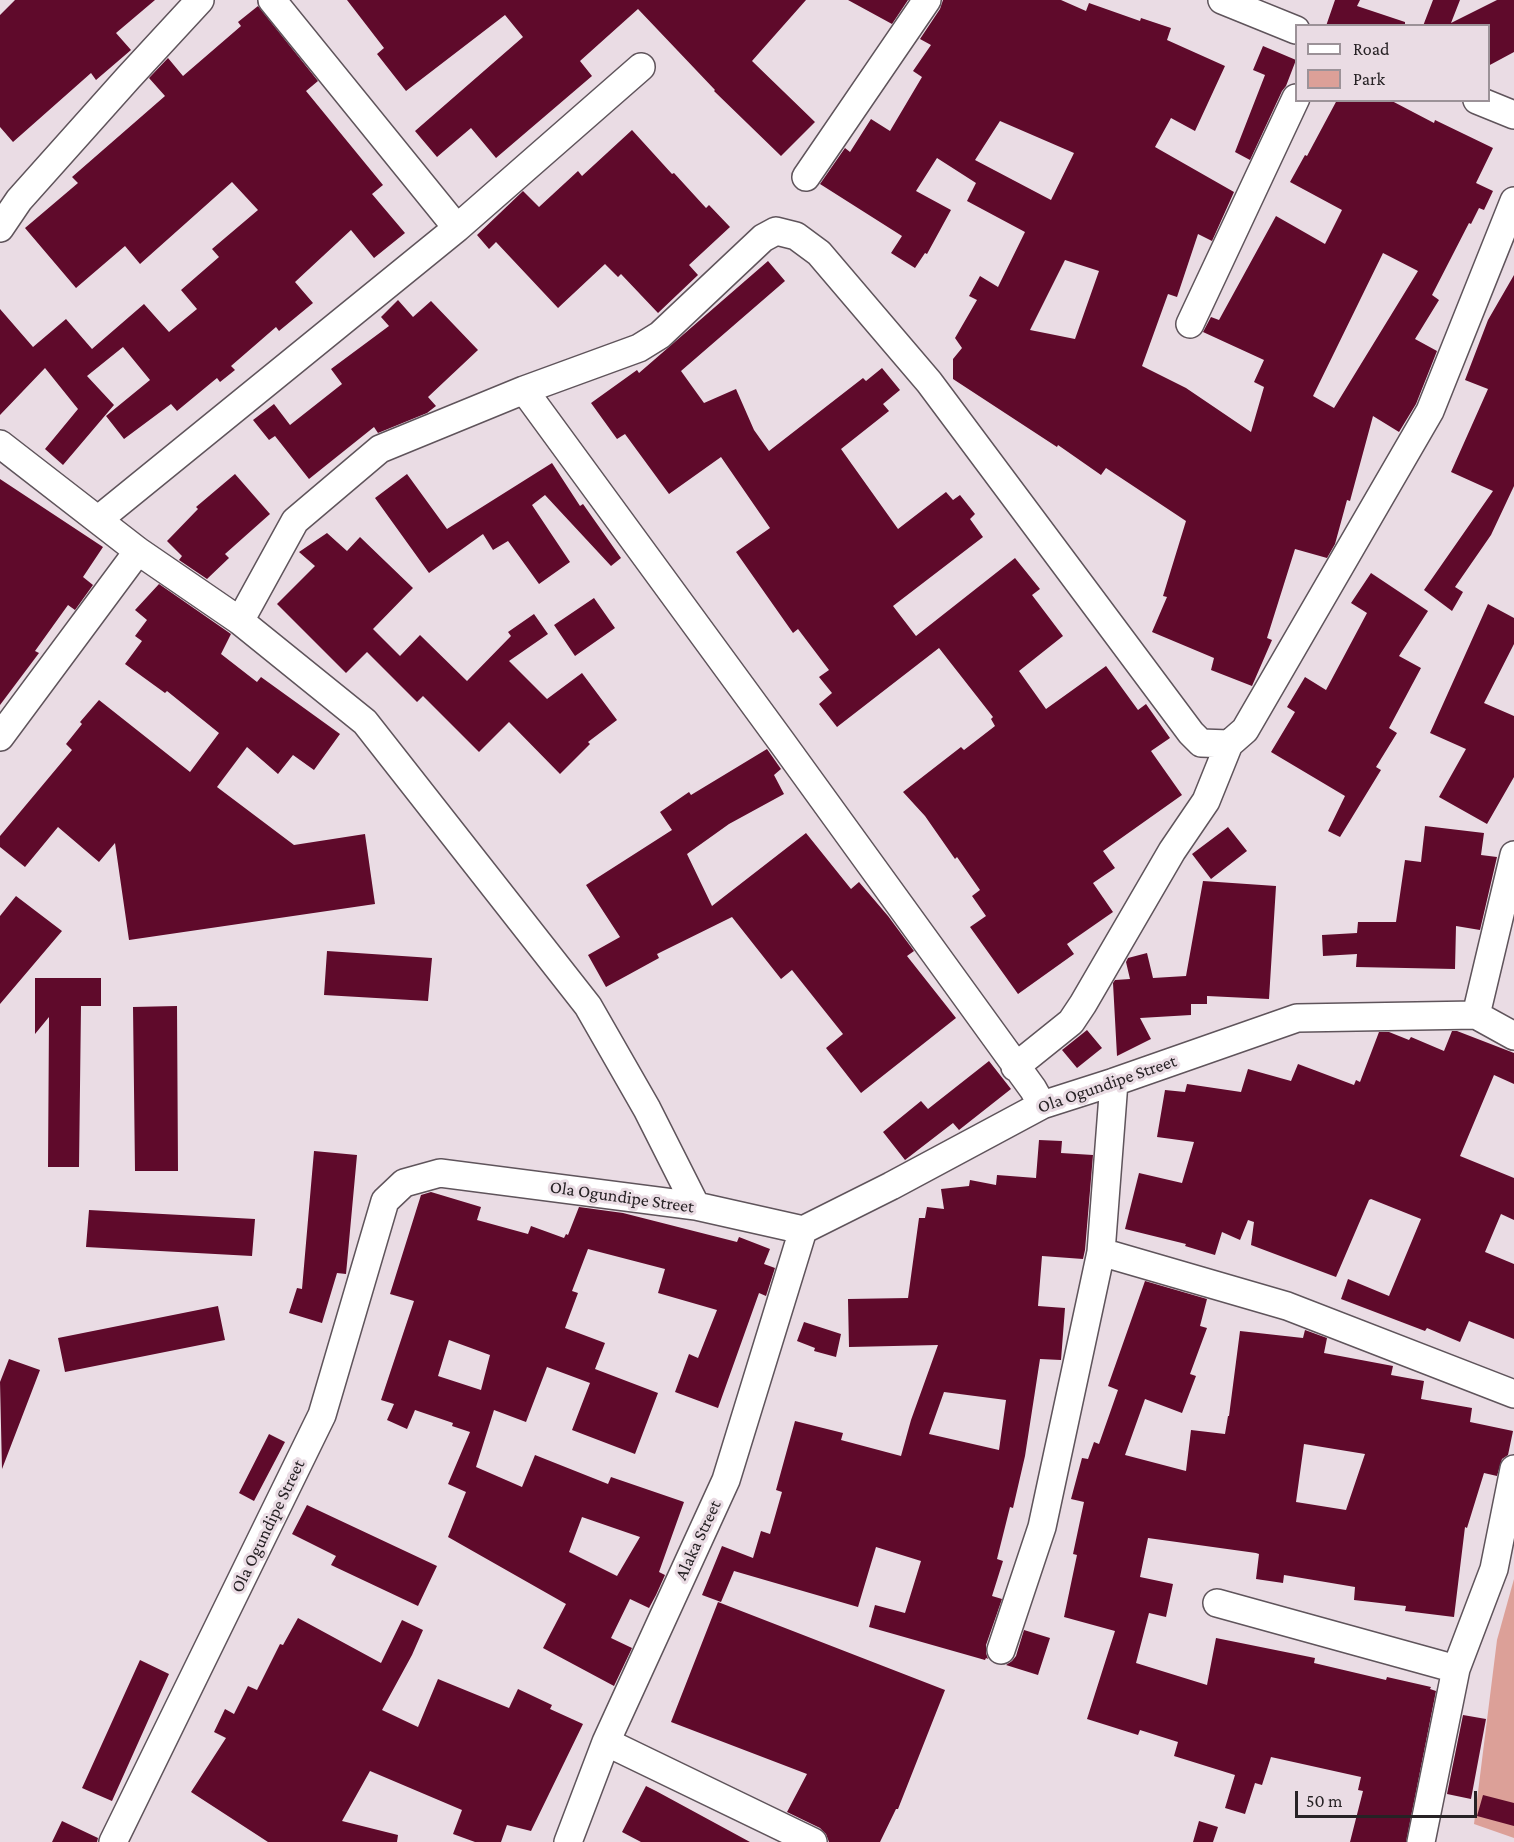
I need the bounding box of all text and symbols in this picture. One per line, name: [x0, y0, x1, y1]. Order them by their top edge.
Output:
legend: [1295, 24, 1490, 102]
text: Road: [1353, 39, 1390, 59]
text: Park: [1353, 69, 1385, 89]
street label: Ola Ogundipe Street: [1035, 1050, 1179, 1118]
street label: Ola Ogundipe Street: [548, 1176, 696, 1218]
street label: Ola Ogundipe Street: [226, 1456, 310, 1596]
street label: Alaka Street: [670, 1497, 726, 1583]
scale bar: [1298, 1779, 1480, 1817]
text: 50 m: [1306, 1791, 1343, 1811]

